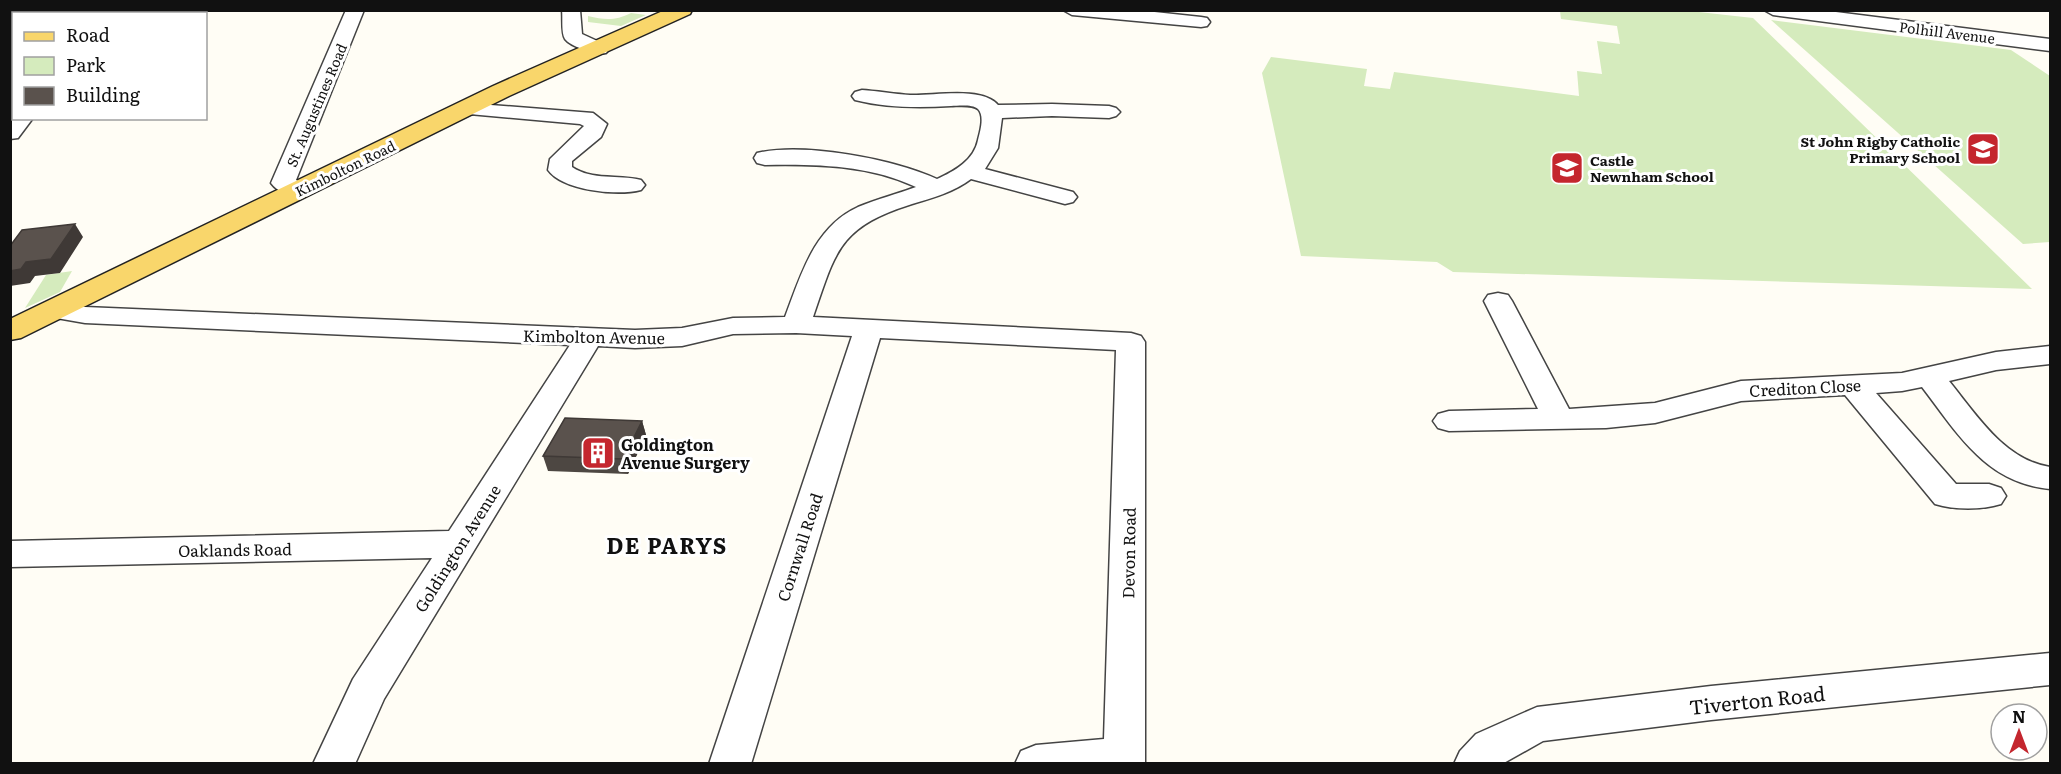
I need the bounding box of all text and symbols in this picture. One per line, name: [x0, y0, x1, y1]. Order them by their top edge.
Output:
legend: [12, 12, 207, 120]
street label: Polhill Avenue: [1898, 16, 1996, 48]
text: Road: [66, 21, 110, 48]
street label: St. Augustines Road: [281, 40, 351, 170]
text: Park: [66, 51, 107, 78]
text: Building: [66, 81, 141, 108]
place label: St John Rigby Catholic Primary School: [1800, 131, 1960, 167]
school or university icon: St John Rigby Catholic Primary School: [1965, 131, 2001, 167]
street label: Kimbolton Road: [292, 135, 399, 201]
school or university icon: Castle Newnham School: [1549, 150, 1585, 186]
place label: Castle Newnham School: [1590, 150, 1714, 186]
street label: Kimbolton Avenue: [523, 323, 665, 349]
street label: Crediton Close: [1749, 372, 1861, 402]
place label: Goldington Avenue Surgery: [621, 432, 750, 474]
building icon: Goldington Avenue Surgery: [580, 435, 616, 471]
street label: Goldington Avenue: [408, 479, 506, 617]
street label: Cornwall Road: [770, 489, 828, 604]
street label: Devon Road: [1115, 507, 1141, 599]
district label: DE PARYS: [606, 528, 728, 561]
street label: Oaklands Road: [178, 536, 292, 562]
street label: Tiverton Road: [1687, 677, 1827, 721]
north arrow: [1989, 702, 2049, 762]
text: N: [2012, 704, 2026, 728]

